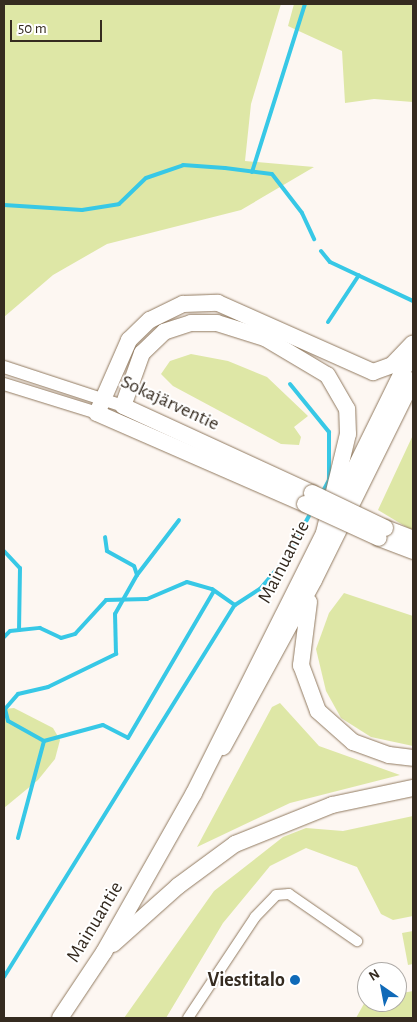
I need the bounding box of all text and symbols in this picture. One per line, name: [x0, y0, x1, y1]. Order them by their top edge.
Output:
scale bar: [12, 10, 105, 42]
text: 50 m: [18, 21, 47, 36]
street label: Sokajärventie: [117, 370, 223, 436]
street label: Mainuantie: [253, 516, 315, 608]
street label: Mainuantie: [62, 877, 128, 967]
north arrow: [357, 962, 407, 1012]
text: N: [366, 967, 382, 984]
place label: Viestitalo: [207, 968, 285, 992]
marker: Viestitalo: [289, 974, 301, 986]

